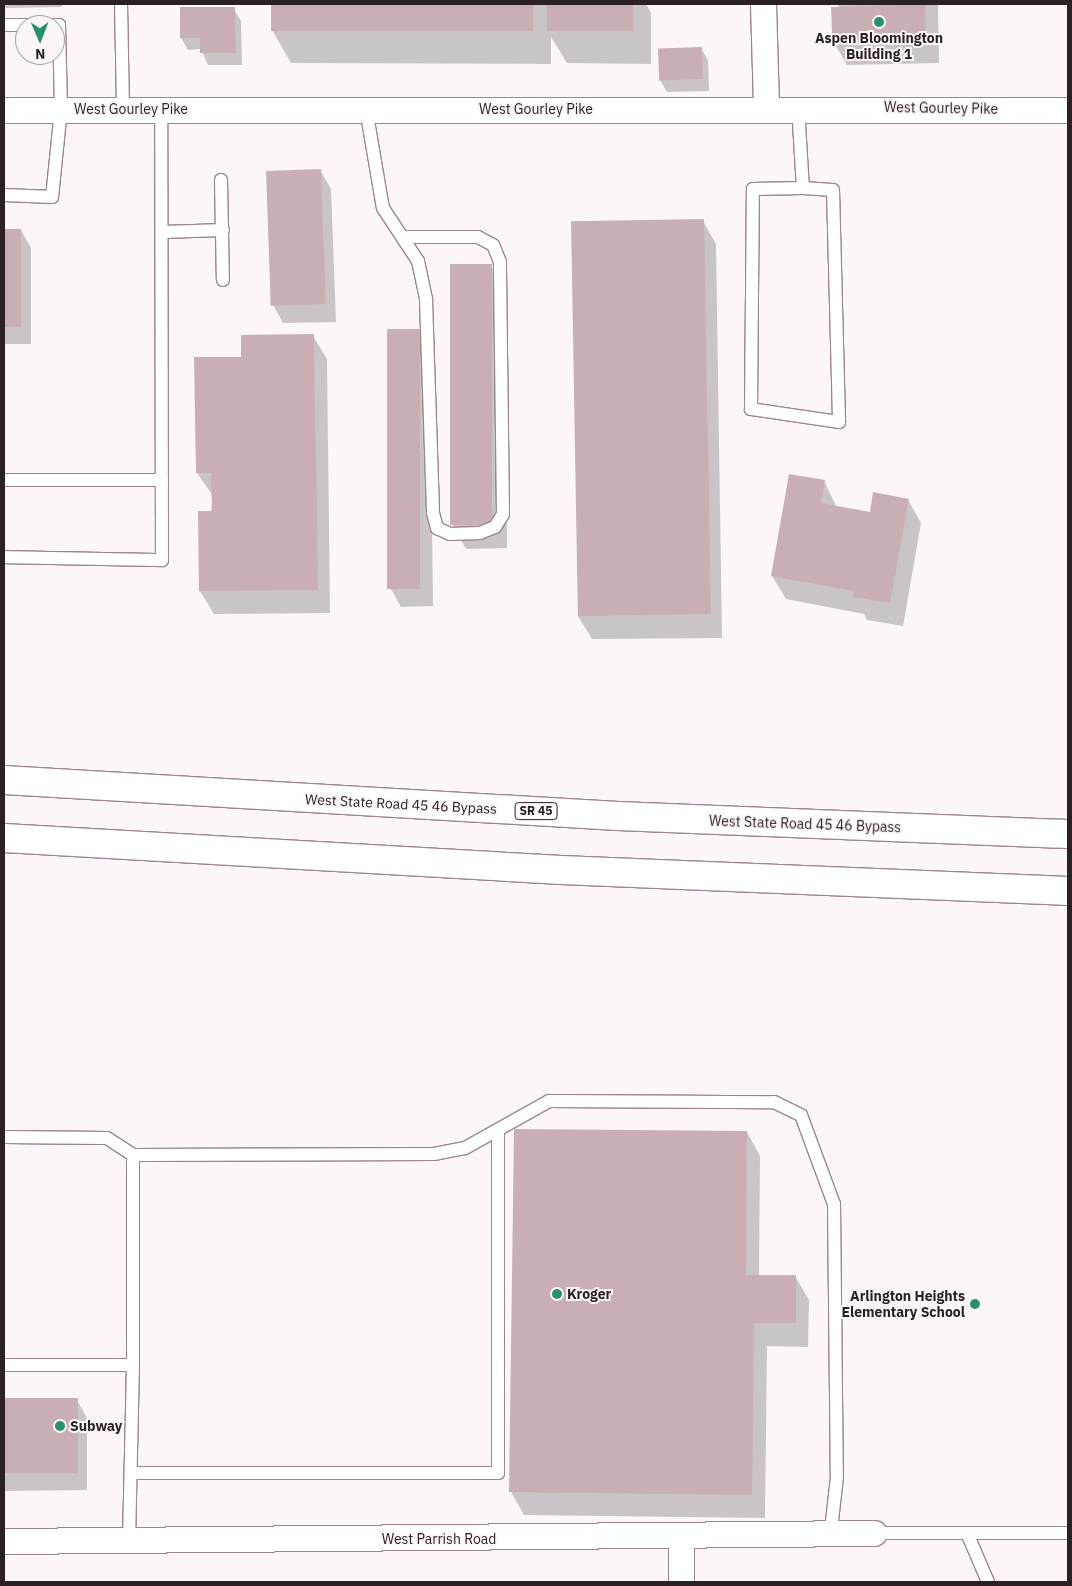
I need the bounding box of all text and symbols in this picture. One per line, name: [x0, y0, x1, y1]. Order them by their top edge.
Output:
north arrow: [15, 15, 65, 65]
marker: Aspen Bloomington Building 1: [873, 16, 885, 28]
place label: Aspen Bloomington Building 1: [815, 30, 943, 62]
text: N: [35, 45, 45, 63]
street label: West Gourley Pike: [884, 99, 998, 117]
street label: West Gourley Pike: [74, 101, 188, 117]
street label: West Gourley Pike: [479, 101, 593, 117]
street label: West State Road 45 46 Bypass: [305, 791, 497, 817]
road number: SR 45: [514, 801, 558, 820]
street label: West State Road 45 46 Bypass: [709, 812, 901, 836]
place label: Kroger: [567, 1286, 611, 1302]
marker: Kroger: [551, 1288, 563, 1300]
place label: Arlington Heights Elementary School: [841, 1288, 965, 1320]
marker: Arlington Heights Elementary School: [969, 1298, 981, 1310]
place label: Subway: [70, 1418, 122, 1434]
marker: Subway: [54, 1420, 66, 1432]
street label: West Parrish Road: [382, 1531, 496, 1547]

